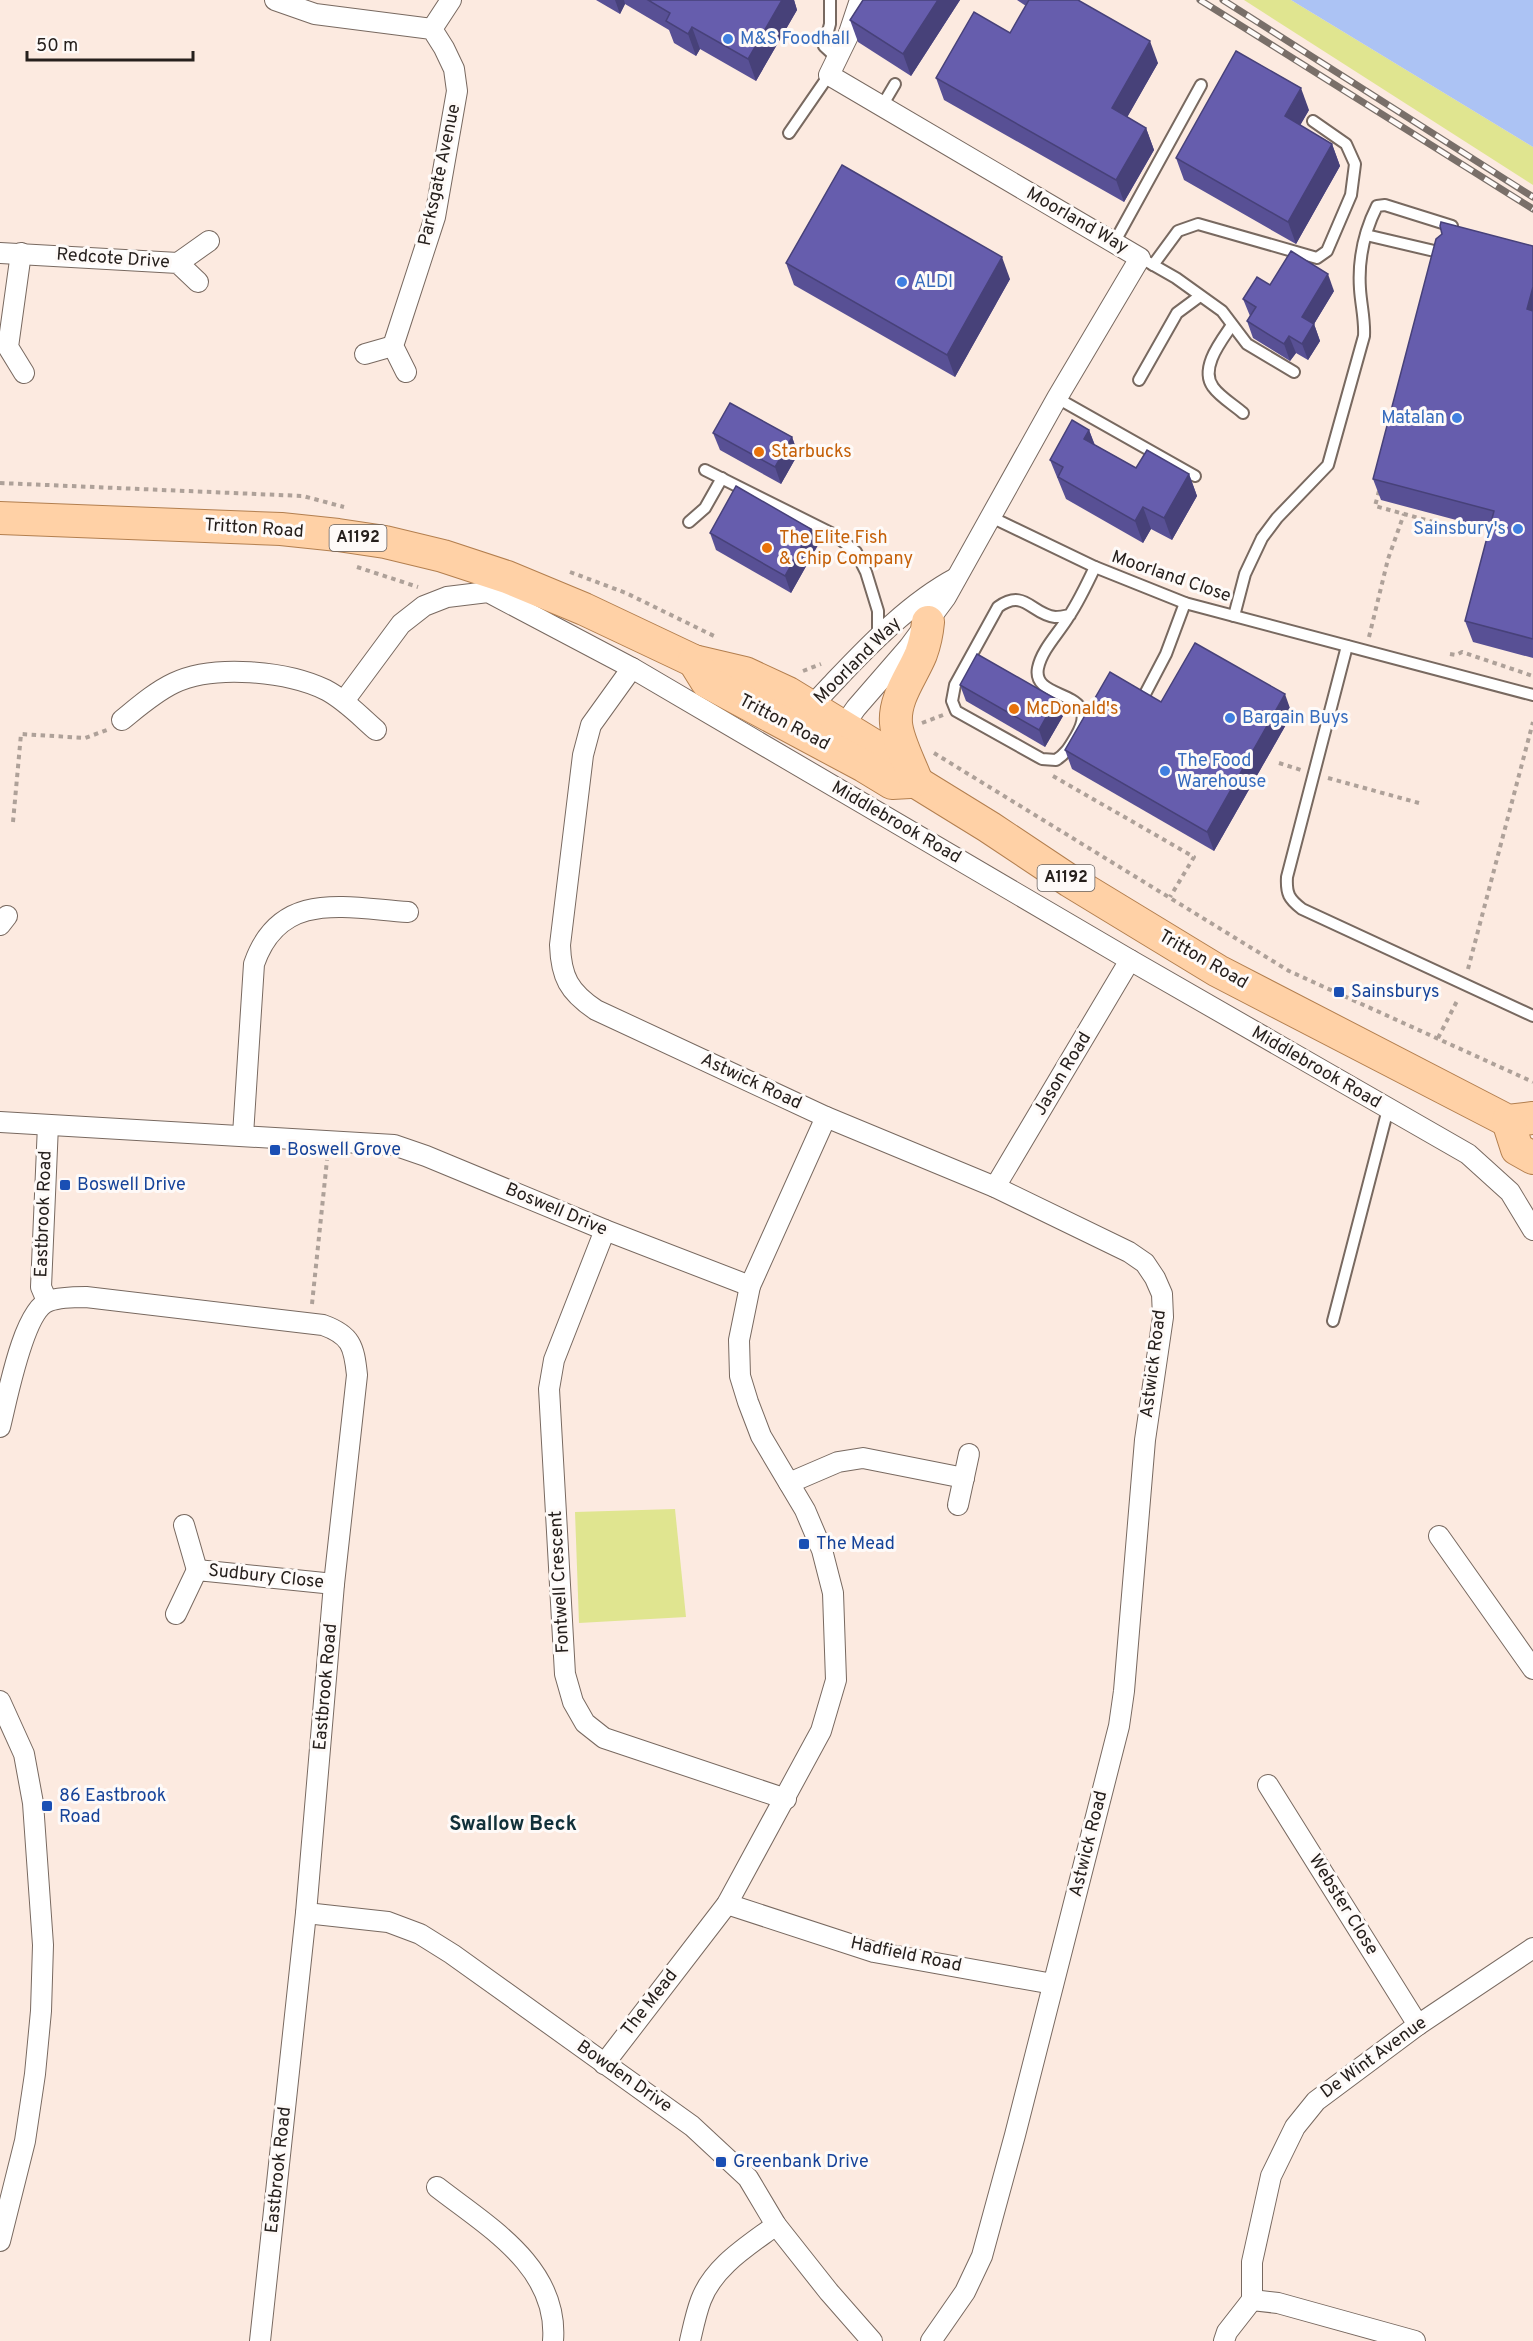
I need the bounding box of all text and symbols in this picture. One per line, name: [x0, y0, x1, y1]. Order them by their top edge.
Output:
scale bar: [27, 24, 194, 62]
place label: M&S Foodhall: [740, 28, 850, 51]
marker: M&S Foodhall: [721, 32, 735, 46]
text: 50 m: [36, 35, 78, 58]
street label: Parksgate Avenue: [414, 102, 466, 248]
street label: Moorland Way: [1022, 183, 1132, 259]
street label: Redcote Drive: [55, 244, 171, 274]
place label: ALDI: [914, 271, 953, 294]
marker: ALDI: [895, 275, 909, 289]
place label: Matalan: [1381, 407, 1445, 430]
marker: Matalan: [1450, 411, 1464, 425]
place label: Starbucks: [771, 441, 852, 464]
marker: Starbucks: [752, 445, 766, 459]
street label: Tritton Road: [204, 514, 304, 544]
place label: Sainsbury's: [1413, 518, 1506, 541]
marker: Sainsbury's: [1511, 522, 1525, 536]
road number: A1192: [330, 525, 386, 551]
place label: The Elite Fish & Chip Company: [779, 527, 913, 571]
marker: The Elite Fish & Chip Company: [760, 541, 774, 555]
street label: Moorland Close: [1108, 546, 1234, 608]
street label: Moorland Way: [810, 613, 906, 709]
street label: Tritton Road: [735, 689, 833, 757]
place label: McDonald's: [1026, 698, 1118, 721]
marker: McDonald's: [1007, 702, 1021, 716]
place label: Bargain Buys: [1242, 707, 1349, 730]
marker: Bargain Buys: [1223, 711, 1237, 725]
place label: The Food Warehouse: [1177, 750, 1266, 794]
marker: The Food Warehouse: [1158, 764, 1172, 778]
street label: Middlebrook Road: [827, 777, 965, 869]
road number: A1192: [1038, 865, 1094, 891]
street label: Tritton Road: [1154, 925, 1252, 995]
place label: Sainsburys: [1351, 981, 1440, 1004]
marker: Sainsburys: [1332, 985, 1346, 999]
street label: Middlebrook Road: [1247, 1022, 1385, 1114]
street label: Jason Road: [1029, 1028, 1097, 1120]
street label: Astwick Road: [697, 1049, 805, 1115]
place label: Boswell Grove: [287, 1139, 401, 1162]
marker: Boswell Grove: [268, 1143, 282, 1157]
street label: Eastbrook Road: [30, 1150, 58, 1278]
place label: Boswell Drive: [77, 1174, 186, 1197]
marker: Boswell Drive: [58, 1178, 72, 1192]
street label: Boswell Drive: [501, 1178, 611, 1242]
street label: Astwick Road: [1136, 1309, 1172, 1419]
street label: Fontwell Crescent: [545, 1510, 575, 1654]
place label: The Mead: [816, 1533, 895, 1556]
marker: The Mead: [797, 1537, 811, 1551]
street label: Sudbury Close: [207, 1559, 325, 1595]
street label: Eastbrook Road: [309, 1623, 343, 1751]
place label: 86 Eastbrook Road: [59, 1785, 166, 1829]
street label: Astwick Road: [1065, 1788, 1113, 1900]
marker: 86 Eastbrook Road: [40, 1799, 54, 1813]
district label: Swallow Beck: [449, 1812, 577, 1838]
street label: Webster Close: [1303, 1850, 1383, 1960]
street label: Hadfield Road: [848, 1932, 964, 1978]
street label: The Mead: [617, 1965, 683, 2041]
street label: De Wint Avenue: [1316, 2012, 1432, 2104]
street label: Bowden Drive: [572, 2036, 676, 2118]
street label: Eastbrook Road: [261, 2106, 297, 2234]
place label: Greenbank Drive: [733, 2151, 869, 2174]
marker: Greenbank Drive: [714, 2155, 728, 2169]

